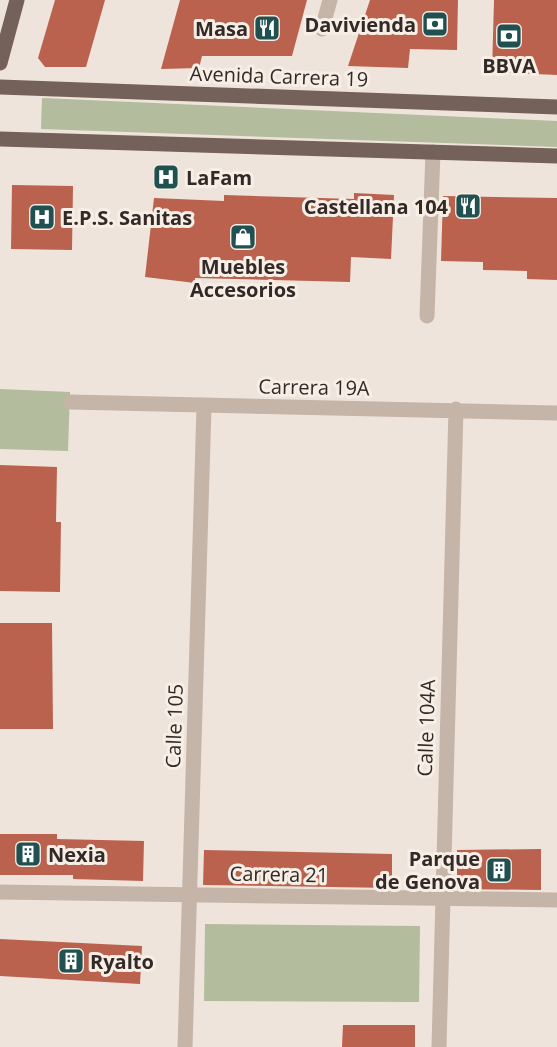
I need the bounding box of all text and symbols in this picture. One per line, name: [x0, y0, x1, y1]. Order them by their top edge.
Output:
bank icon: Davivienda: [420, 9, 450, 39]
place label: Davivienda: [304, 11, 416, 38]
restaurant icon: Masa: [252, 13, 282, 43]
place label: Masa: [195, 15, 248, 42]
bank icon: BBVA: [494, 21, 524, 51]
place label: BBVA: [482, 52, 536, 79]
street label: Avenida Carrera 19: [189, 59, 369, 93]
hospital icon: LaFam: [151, 162, 181, 192]
place label: LaFam: [186, 164, 252, 191]
restaurant icon: Castellana 104: [453, 191, 483, 221]
place label: Castellana 104: [304, 193, 449, 220]
hospital icon: E.P.S. Sanitas: [27, 202, 57, 232]
place label: E.P.S. Sanitas: [62, 204, 192, 231]
shop icon: Muebles Accesorios: [228, 222, 258, 252]
place label: Muebles Accesorios: [190, 253, 296, 303]
street label: Carrera 19A: [258, 373, 370, 401]
street label: Calle 104A: [411, 679, 441, 777]
street label: Calle 105: [159, 683, 189, 769]
building icon: Nexia: [13, 839, 43, 869]
place label: Nexia: [48, 841, 106, 868]
place label: Parque de Genova: [375, 845, 480, 895]
building icon: Parque de Genova: [484, 855, 514, 885]
street label: Carrera 21: [229, 860, 329, 888]
building icon: Ryalto: [56, 946, 86, 976]
place label: Ryalto: [90, 948, 154, 975]

